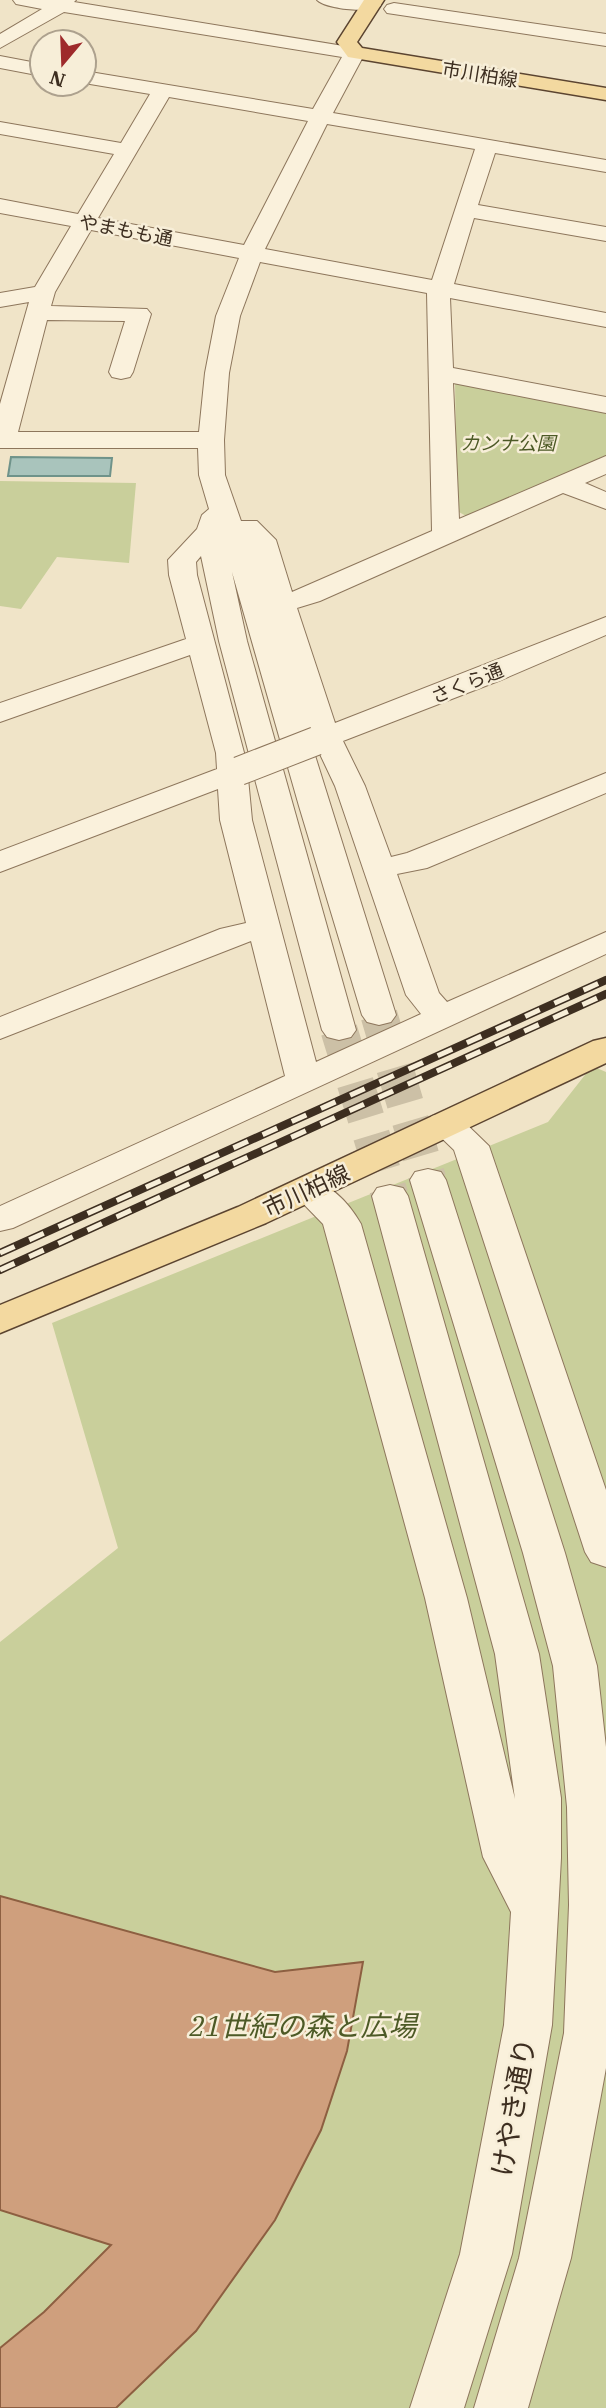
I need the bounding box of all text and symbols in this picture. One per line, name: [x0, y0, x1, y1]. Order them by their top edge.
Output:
north arrow: [28, 28, 98, 98]
street label: 市川柏線: [441, 56, 519, 92]
text: N: [46, 65, 68, 93]
street label: やまもも通: [77, 209, 175, 251]
park label: カンナ公園: [460, 431, 558, 455]
street label: さくら通: [427, 658, 507, 708]
street label: 市川柏線: [258, 1157, 354, 1223]
park label: 21世紀の森と広場: [189, 2007, 419, 2044]
street label: けやき通り: [483, 2035, 543, 2179]

